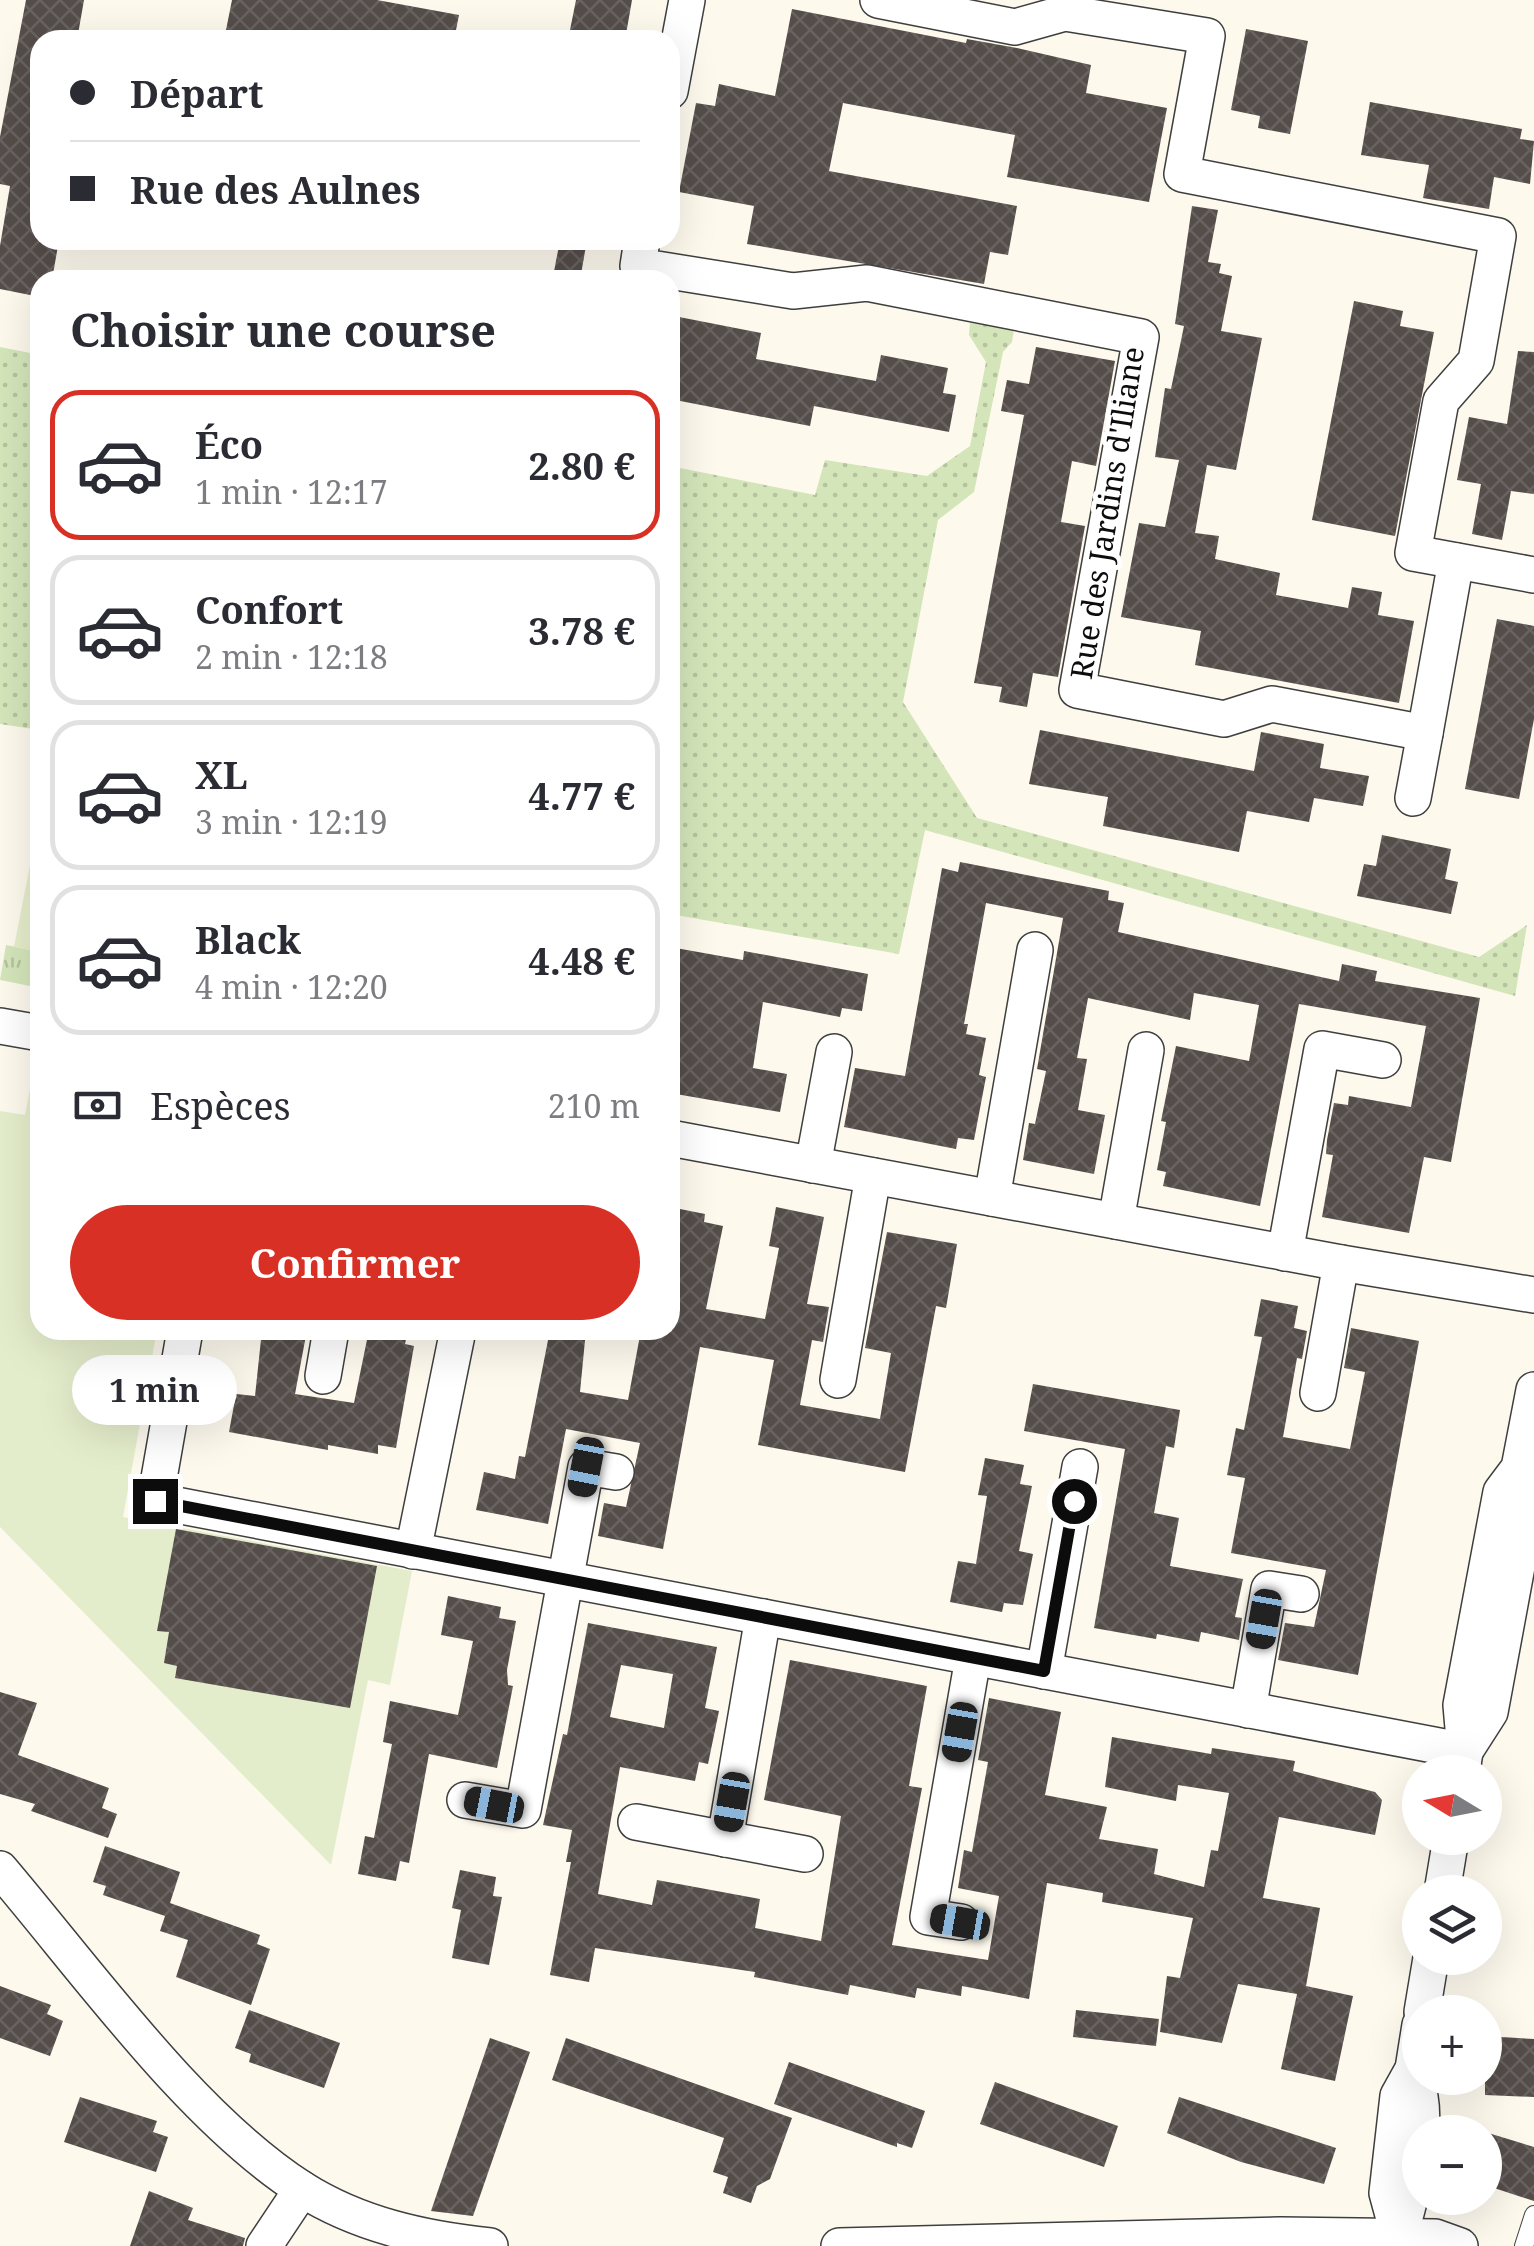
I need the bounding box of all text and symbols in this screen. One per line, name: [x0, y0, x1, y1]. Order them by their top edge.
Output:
text: Départ: [130, 67, 263, 119]
text: Rue des Aulnes: [130, 163, 421, 215]
text: Choisir une course: [70, 299, 496, 360]
street label: Rue des Jardins d'Iliane: [1060, 344, 1153, 682]
text: Éco: [195, 418, 263, 470]
icon: car: [75, 420, 165, 510]
text: 2.80 €: [528, 439, 635, 491]
text: 1 min · 12:17: [195, 470, 388, 513]
text: Confort: [195, 583, 343, 635]
icon: car: [75, 585, 165, 675]
text: 3.78 €: [528, 604, 635, 656]
text: 2 min · 12:18: [195, 635, 388, 678]
text: XL: [195, 748, 248, 800]
icon: car: [75, 750, 165, 840]
text: 4.77 €: [528, 769, 635, 821]
text: 3 min · 12:19: [195, 800, 388, 843]
text: Black: [195, 913, 301, 965]
icon: car: [75, 915, 165, 1005]
text: 4.48 €: [528, 934, 635, 986]
text: 4 min · 12:20: [195, 965, 388, 1008]
icon: cash: [70, 1078, 125, 1133]
text: Espèces: [150, 1079, 291, 1131]
text: 210 m: [548, 1084, 640, 1127]
button: Confirmer: [70, 1205, 640, 1320]
callout: 1 min: [72, 1356, 238, 1426]
text: 1 min: [109, 1368, 200, 1411]
car: [566, 1435, 606, 1499]
route end: [133, 1479, 178, 1524]
route start: [1052, 1479, 1097, 1524]
car: [1244, 1587, 1284, 1651]
car: [940, 1700, 980, 1764]
north arrow: [1402, 1755, 1502, 1855]
map controls: [1402, 1755, 1502, 2215]
car: [712, 1770, 752, 1834]
car: [462, 1785, 526, 1825]
button: layers: [1402, 1875, 1502, 1975]
car: [928, 1902, 992, 1942]
button: +: [1402, 1995, 1502, 2095]
button: −: [1402, 2115, 1502, 2215]

